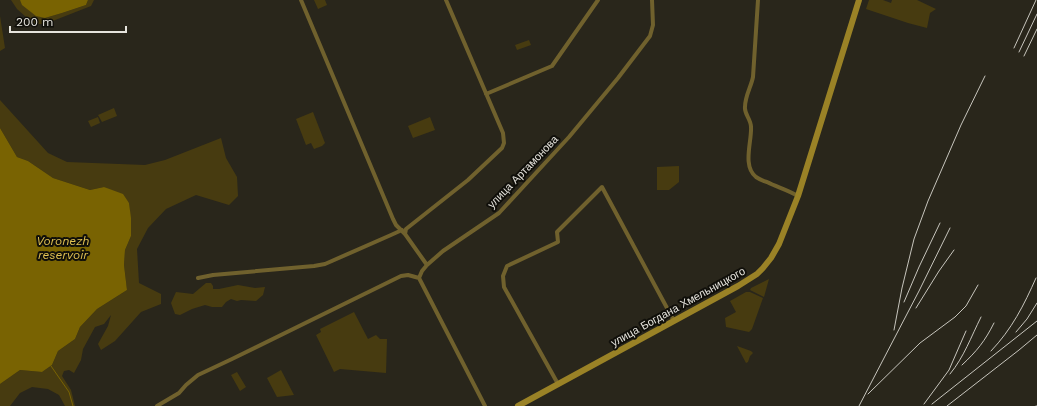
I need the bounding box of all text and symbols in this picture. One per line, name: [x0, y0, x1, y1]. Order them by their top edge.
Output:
scale bar: [10, 8, 126, 34]
text: 200 m: [16, 15, 53, 29]
street label: улица Артамонова: [485, 132, 562, 211]
water label: Voronezh reservoir: [36, 234, 90, 262]
street label: улица Богдана Хмельницкого: [609, 265, 747, 349]

